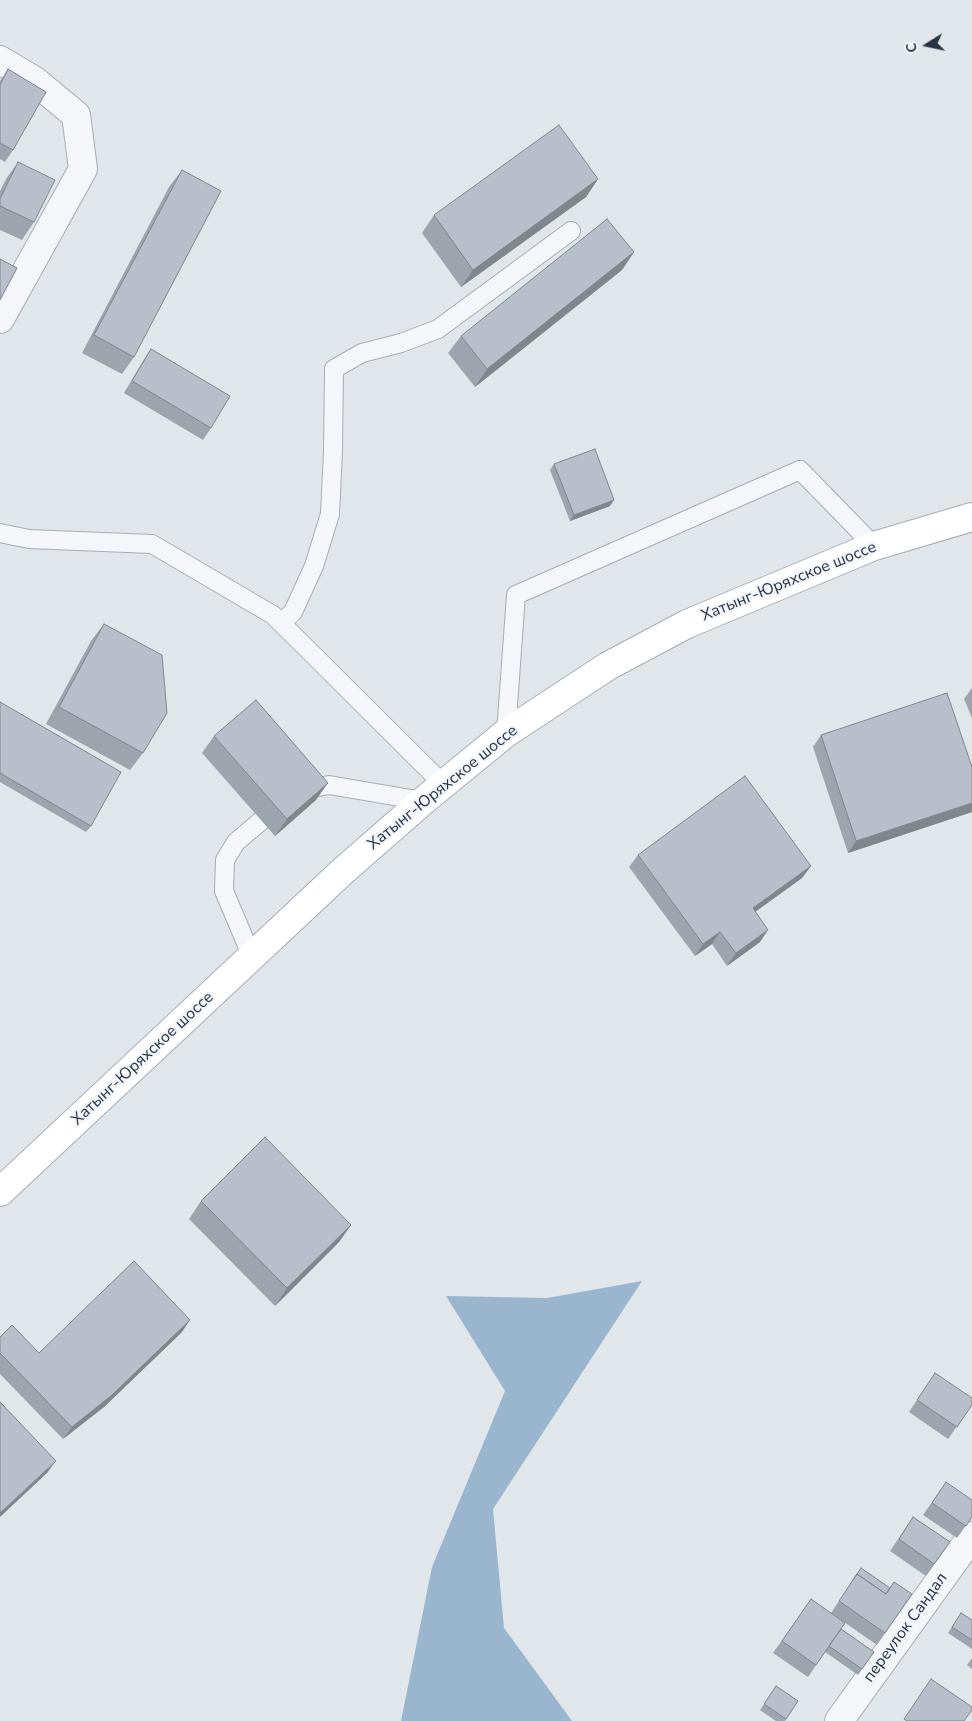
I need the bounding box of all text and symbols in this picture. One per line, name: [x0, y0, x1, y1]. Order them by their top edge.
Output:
north arrow: [902, 20, 952, 70]
text: С: [902, 41, 922, 54]
street label: Хатынг-Юряхское шоссе: [699, 538, 879, 626]
street label: Хатынг-Юряхское шоссе: [364, 722, 522, 854]
street label: Хатынг-Юряхское шоссе: [68, 988, 218, 1130]
street label: переулок Сандал: [860, 1570, 952, 1686]

